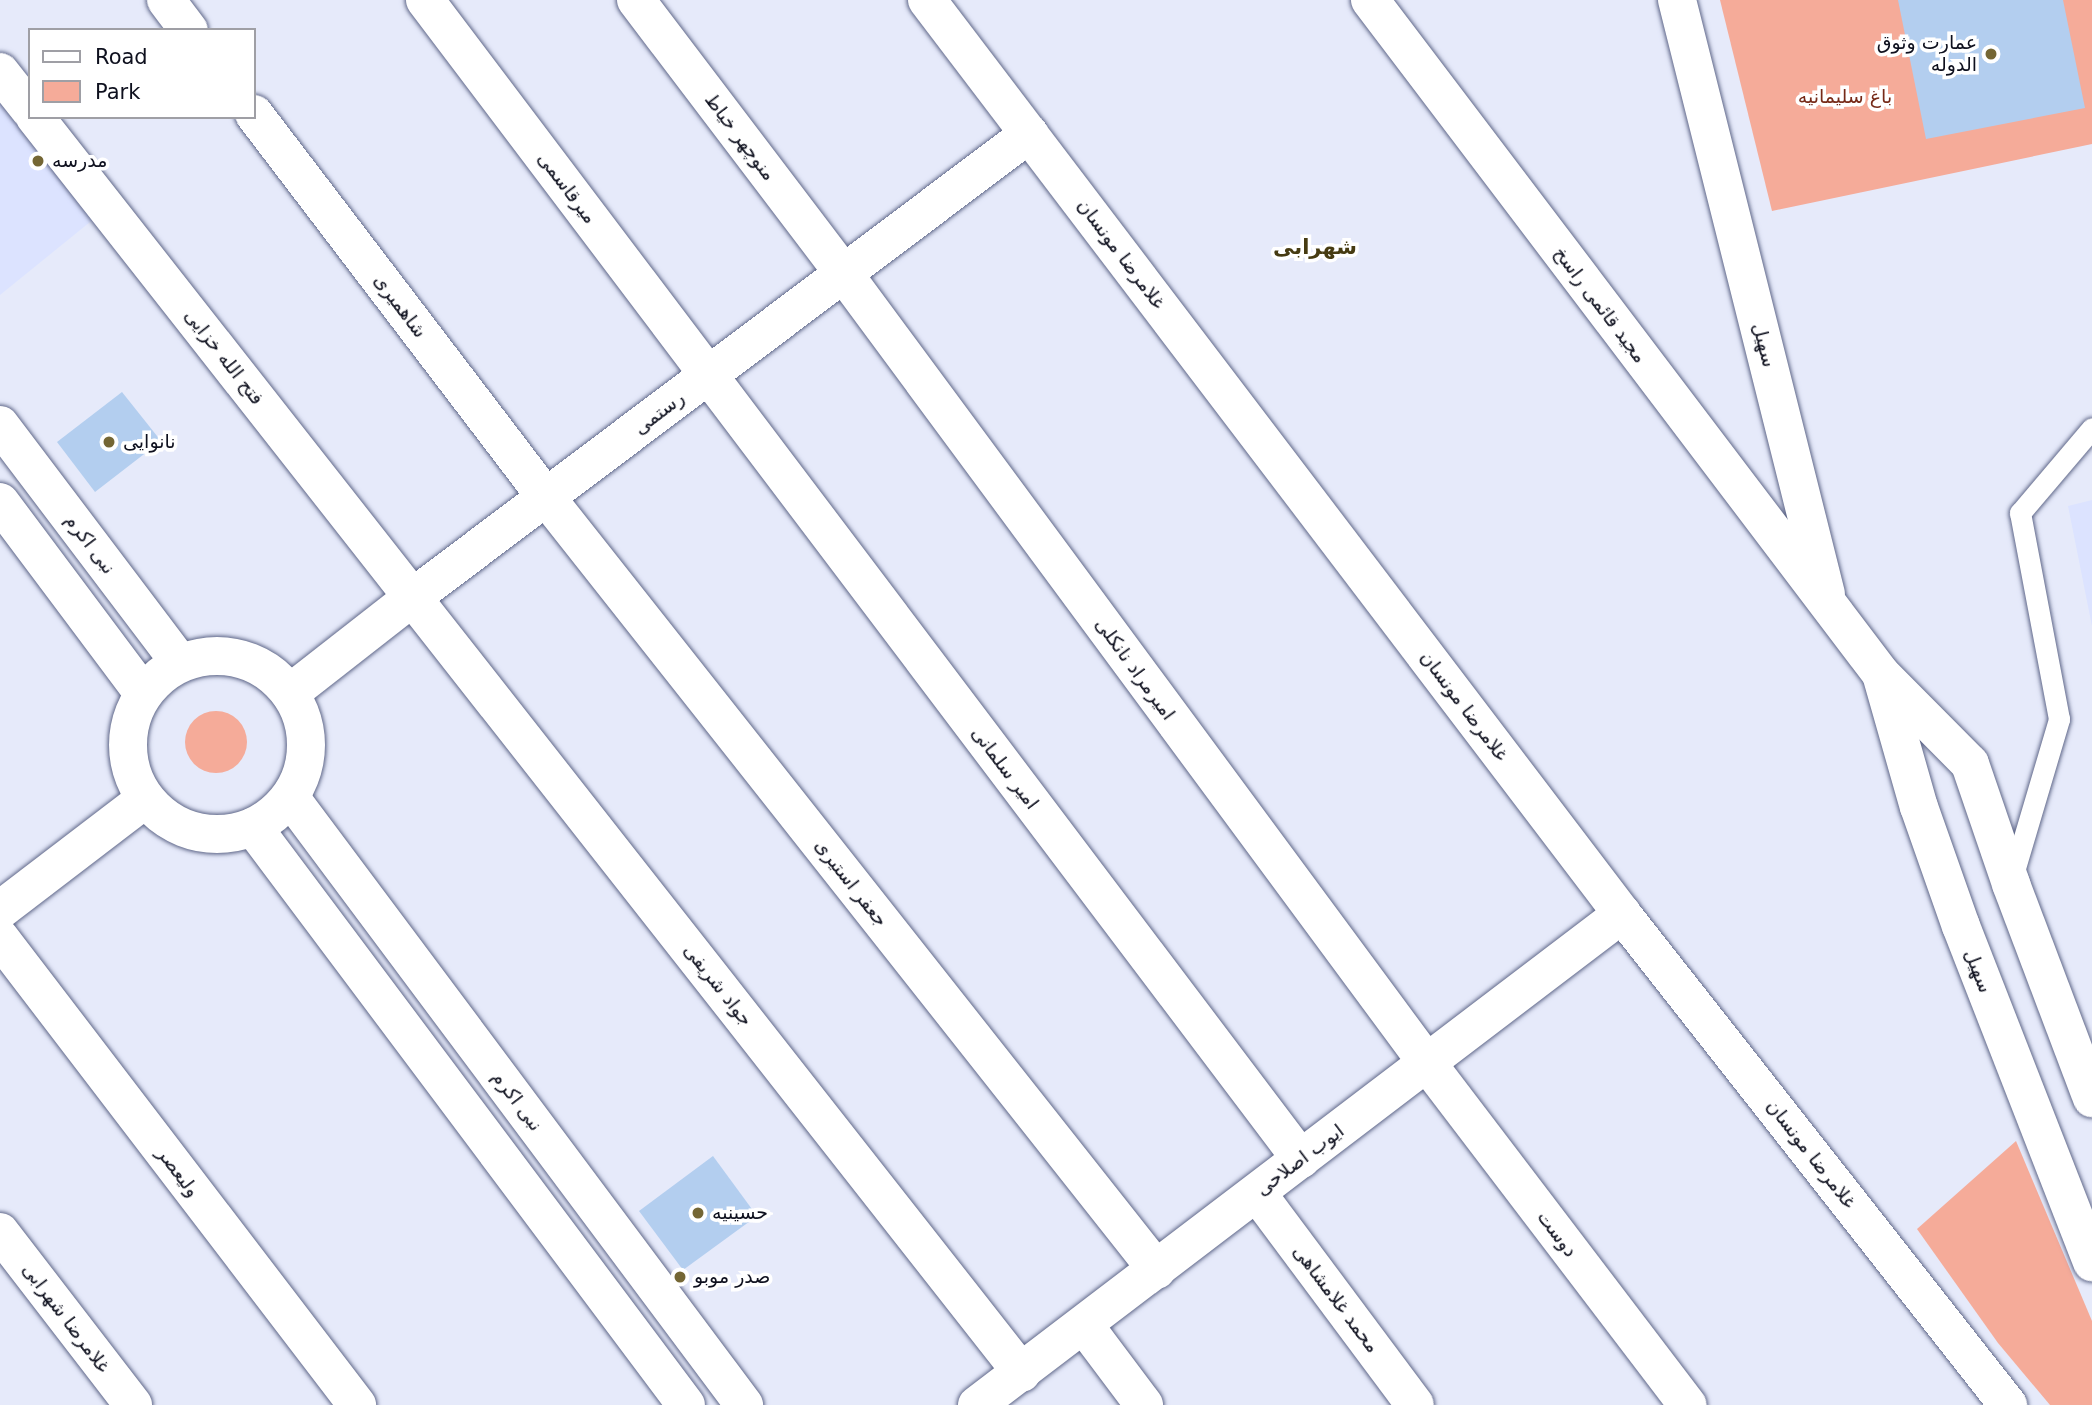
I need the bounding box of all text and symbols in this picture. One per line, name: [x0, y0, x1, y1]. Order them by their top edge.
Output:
legend: [28, 28, 256, 119]
place label: عمارت وثوق الدوله: [1877, 32, 1977, 76]
text: Road: [95, 45, 148, 69]
marker: عمارت وثوق الدوله: [1983, 46, 1999, 62]
text: Park: [95, 80, 140, 104]
park label: باغ سلیمانیه: [1798, 86, 1892, 108]
street label: منوچهر خیاط: [700, 89, 780, 185]
street label: میرقاسمی: [533, 148, 601, 228]
place label: مدرسه: [52, 150, 107, 172]
marker: مدرسه: [30, 153, 46, 169]
street label: غلامرضا مونسان: [1072, 194, 1170, 314]
district label: شهرابی: [1273, 234, 1357, 260]
street label: مجید قائمی راسخ: [1549, 242, 1651, 368]
street label: شاهمیری: [369, 270, 431, 342]
street label: فتح الله خزایی: [180, 305, 268, 409]
street label: سهیل: [1748, 321, 1780, 369]
street label: رستمی: [629, 387, 689, 439]
place label: نانوایی: [123, 431, 176, 453]
marker: نانوایی: [101, 434, 117, 450]
street label: نبی اکرم: [60, 509, 120, 579]
street label: امیرمراد نانکلی: [1090, 613, 1180, 725]
street label: غلامرضا مونسان: [1415, 646, 1513, 766]
street label: امیر سلمانی: [966, 722, 1044, 814]
street label: جعفر استیری: [810, 835, 892, 931]
street label: جواد شریفی: [679, 939, 757, 1031]
street label: سهیل: [1959, 946, 1997, 996]
street label: نبی اکرم: [487, 1066, 547, 1136]
street label: غلامرضا مونسان: [1761, 1095, 1861, 1213]
street label: ایوب اصلاحی: [1251, 1119, 1349, 1201]
street label: ولیعصر: [152, 1142, 204, 1202]
place label: حسینیه: [712, 1202, 768, 1224]
marker: حسینیه: [690, 1205, 706, 1221]
street label: دوست: [1532, 1206, 1582, 1262]
street label: محمد غلامشاهی: [1288, 1240, 1384, 1358]
street label: غلامرضا شهرابی: [17, 1259, 115, 1377]
place label: صدر موبو: [694, 1266, 770, 1288]
marker: صدر موبو: [672, 1269, 688, 1285]

